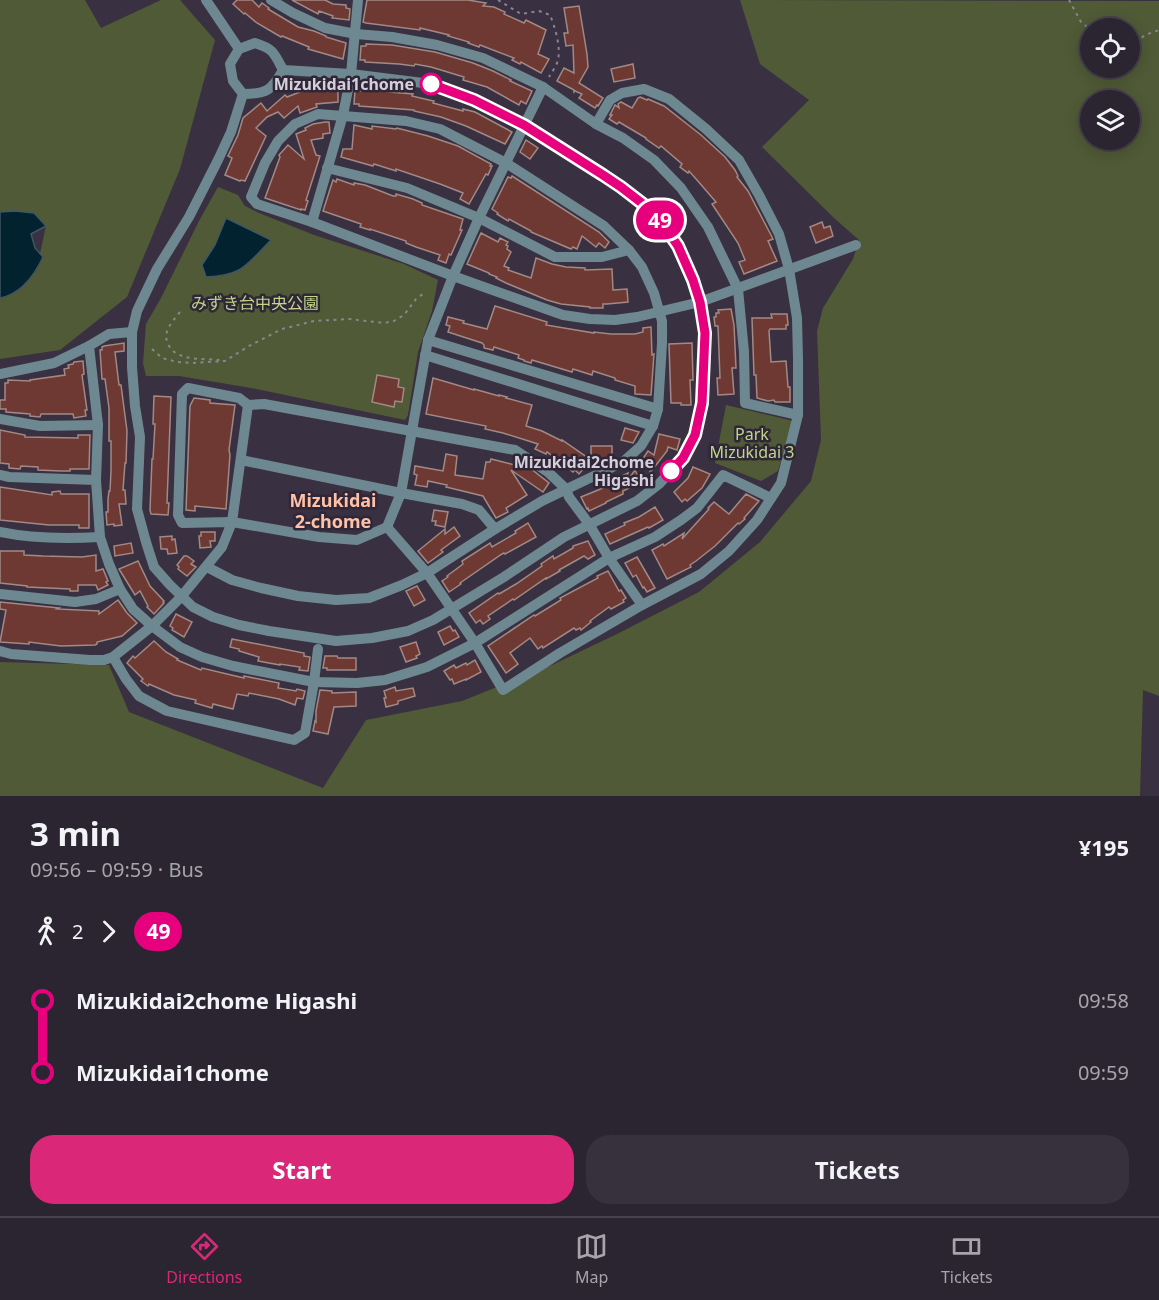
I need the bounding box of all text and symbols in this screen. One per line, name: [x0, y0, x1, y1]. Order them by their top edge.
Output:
map controls: [1080, 18, 1140, 150]
button: locate: [1080, 18, 1140, 78]
place label: Mizukidai1chome: [274, 73, 414, 95]
marker: Mizukidai1chome: [420, 73, 442, 95]
button: layers: [1080, 90, 1140, 150]
line badge: 49: [633, 200, 687, 240]
text: 49: [648, 206, 672, 234]
park label: みずき台中央公園: [191, 292, 319, 314]
park label: Park Mizukidai 3: [710, 423, 794, 463]
place label: Mizukidai2chome Higashi: [514, 451, 654, 491]
marker: Mizukidai2chome Higashi: [660, 460, 682, 482]
district label: Mizukidai 2-chome: [289, 488, 377, 533]
text: 3 min: [30, 811, 121, 856]
text: ¥195: [1079, 832, 1129, 862]
text: 09:56 – 09:59 · Bus: [30, 856, 203, 883]
icon: walk: [30, 915, 63, 948]
icon: forward: [92, 915, 125, 948]
text: 49: [146, 917, 170, 945]
text: 2: [72, 918, 83, 945]
text: Mizukidai2chome Higashi: [76, 985, 357, 1015]
text: 09:58: [1078, 987, 1129, 1014]
text: Mizukidai1chome: [76, 1057, 269, 1087]
text: 09:59: [1078, 1059, 1129, 1086]
button: Start: [30, 1135, 574, 1204]
button: Tickets: [586, 1135, 1129, 1204]
tab: Directions: [166, 1230, 242, 1288]
tab: Map: [575, 1230, 608, 1288]
tab: Tickets: [941, 1230, 993, 1288]

